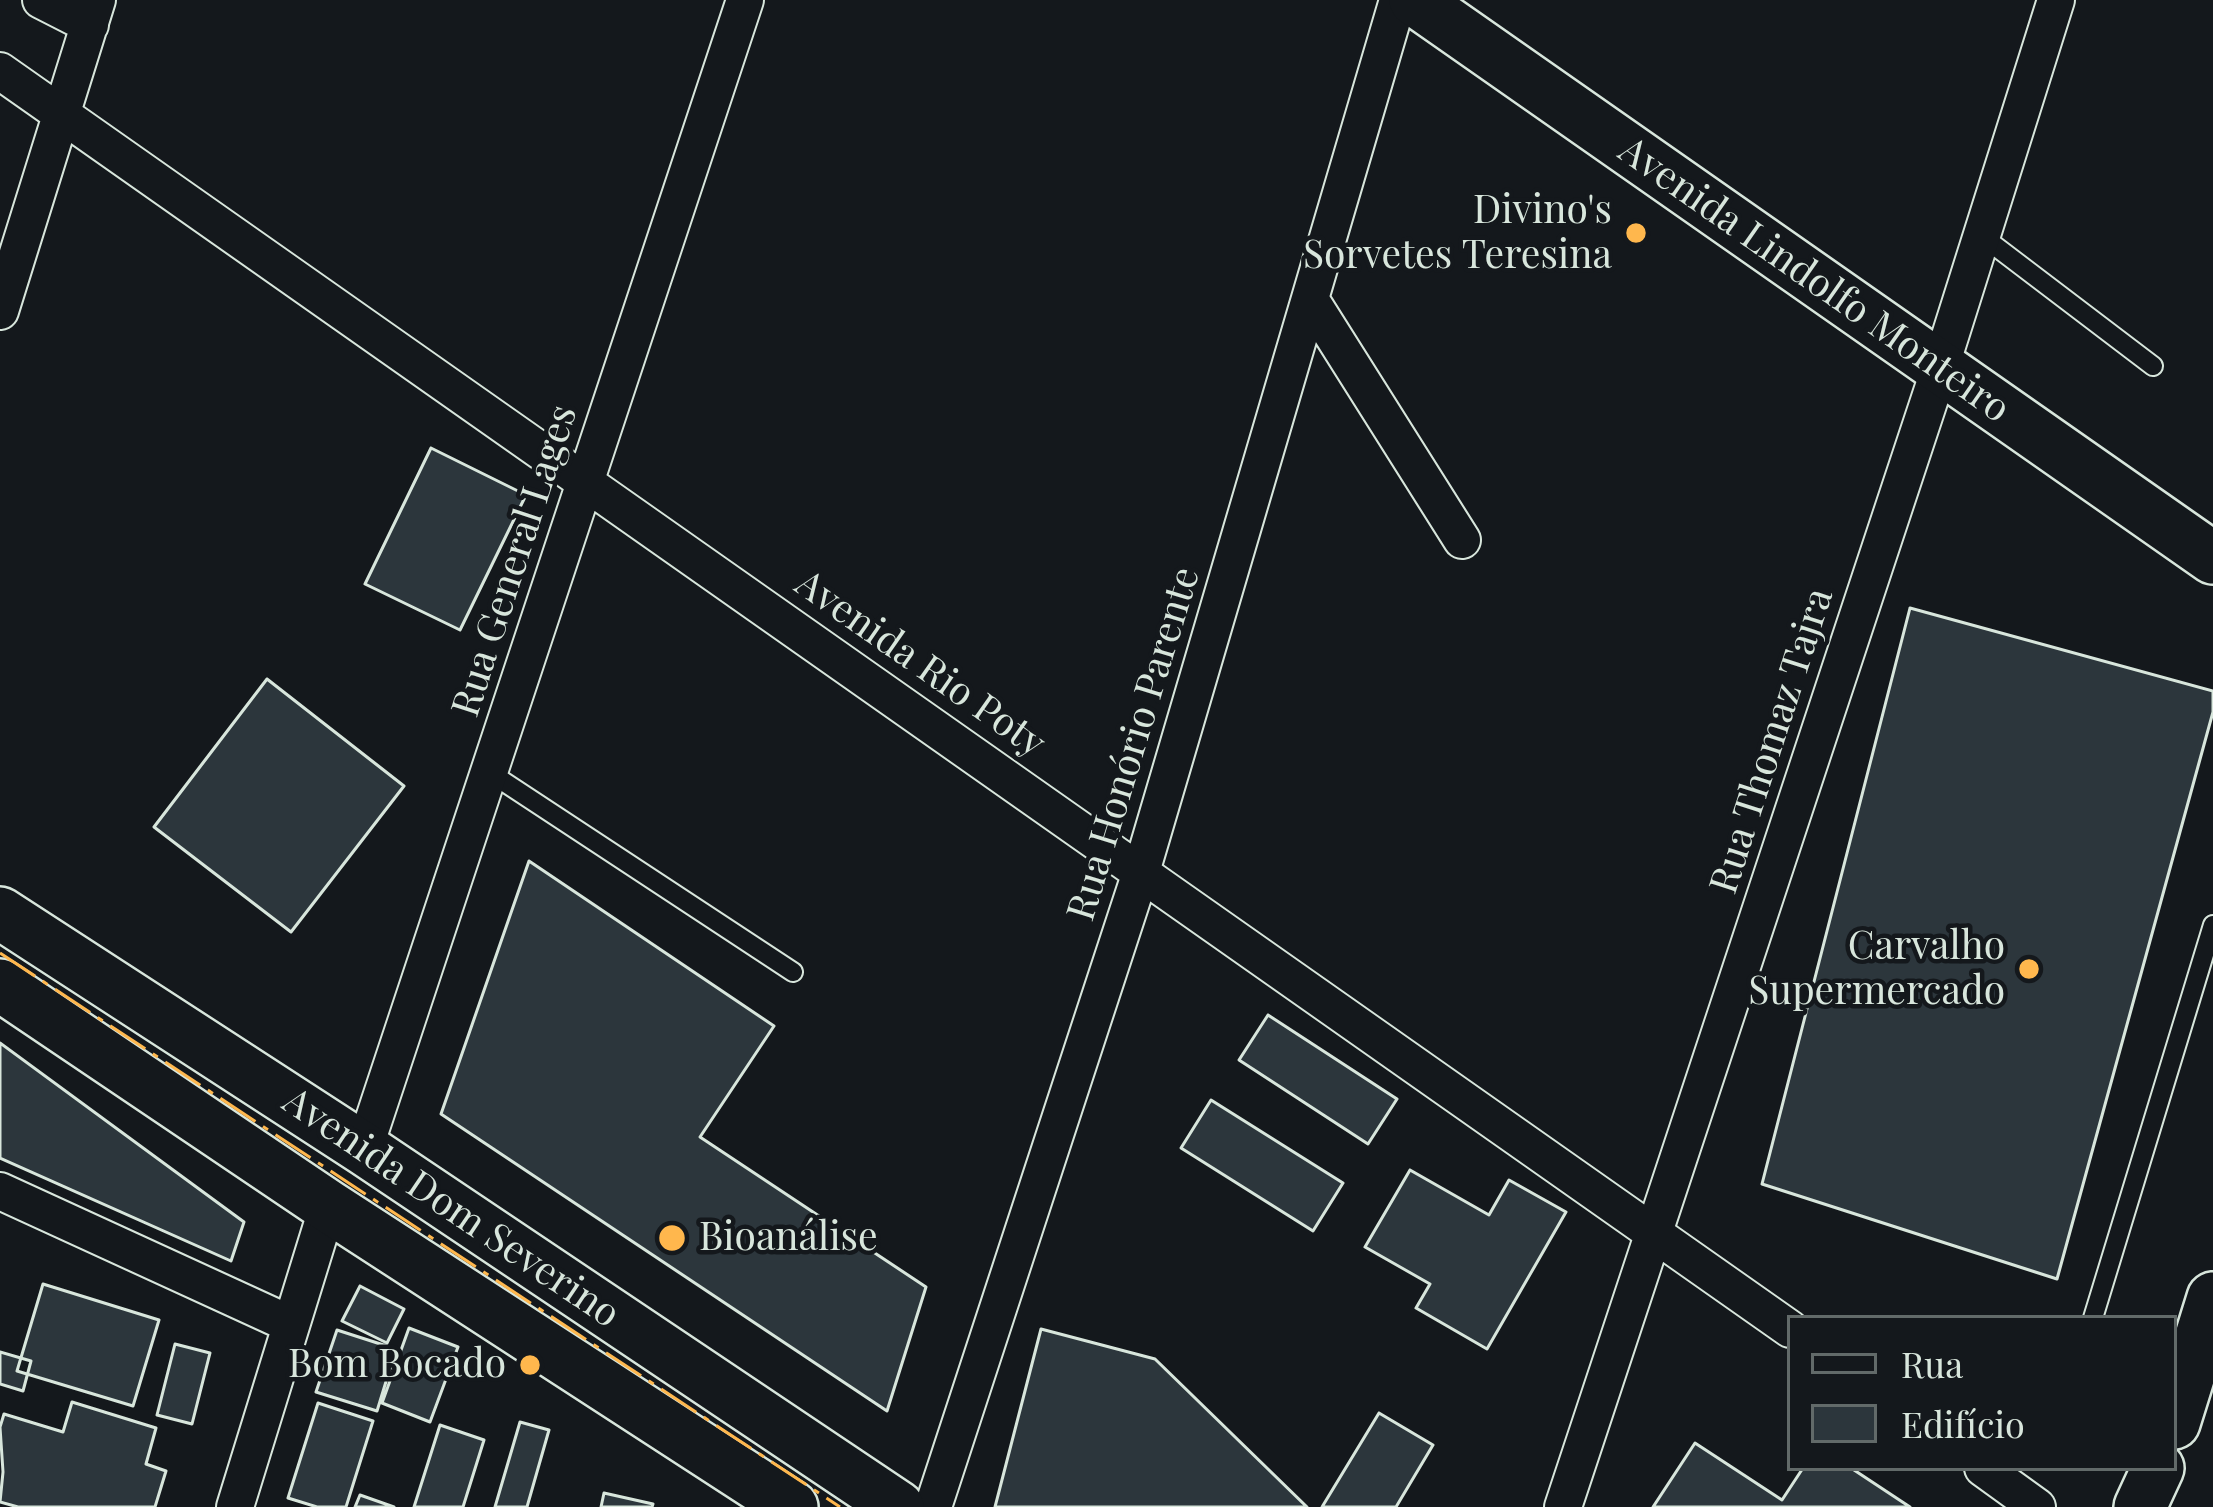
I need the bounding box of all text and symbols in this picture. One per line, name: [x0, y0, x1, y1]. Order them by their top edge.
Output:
street label: Avenida Lindolfo Monteiro: [1610, 127, 2018, 433]
place label: Divino's Sorvetes Teresina: [1303, 188, 1612, 279]
marker: Divino's Sorvetes Teresina: [1623, 220, 1649, 246]
street label: Rua General Lages: [443, 399, 587, 723]
street label: Avenida Rio Poty: [786, 560, 1054, 768]
street label: Rua Honório Parente: [1058, 562, 1210, 926]
street label: Rua Thomaz Tajra: [1701, 583, 1843, 899]
place label: Carvalho Supermercado: [1748, 924, 2005, 1015]
marker: Carvalho Supermercado: [2016, 956, 2042, 982]
street label: Avenida Dom Severino: [274, 1078, 628, 1338]
place label: Bioanálise: [699, 1215, 878, 1261]
marker: Bioanálise: [656, 1222, 688, 1254]
legend: [1787, 1315, 2177, 1471]
text: Rua: [1901, 1339, 1963, 1387]
place label: Bom Bocado: [288, 1342, 506, 1388]
marker: Bom Bocado: [517, 1352, 543, 1378]
text: Edifício: [1901, 1399, 2025, 1447]

